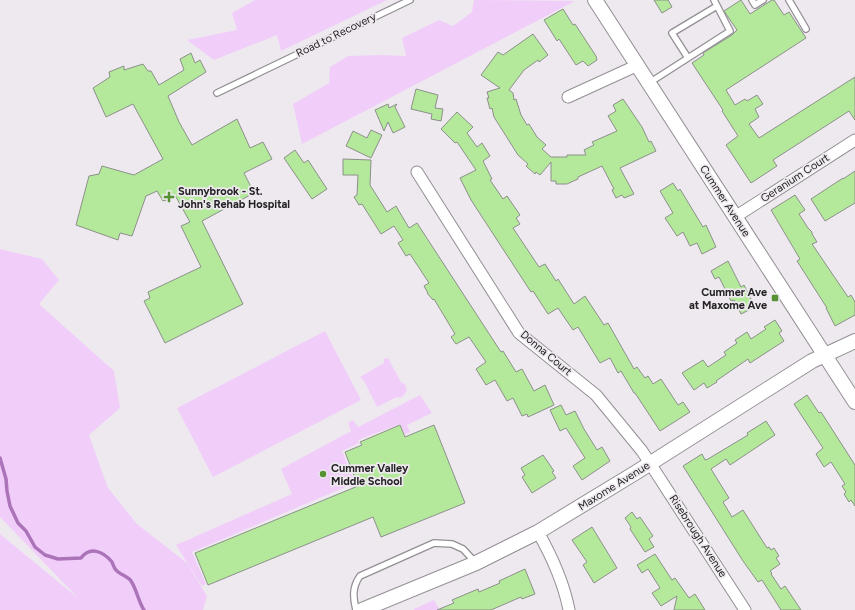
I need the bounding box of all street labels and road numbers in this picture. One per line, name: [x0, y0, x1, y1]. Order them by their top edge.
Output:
street label: Road to Recovery: [294, 10, 378, 60]
street label: Geranium Court: [758, 151, 832, 205]
street label: Cummer Avenue: [697, 163, 753, 239]
street label: Donna Court: [518, 328, 574, 378]
street label: Maxome Avenue: [576, 459, 652, 513]
street label: Risebrough Avenue: [666, 492, 730, 580]

